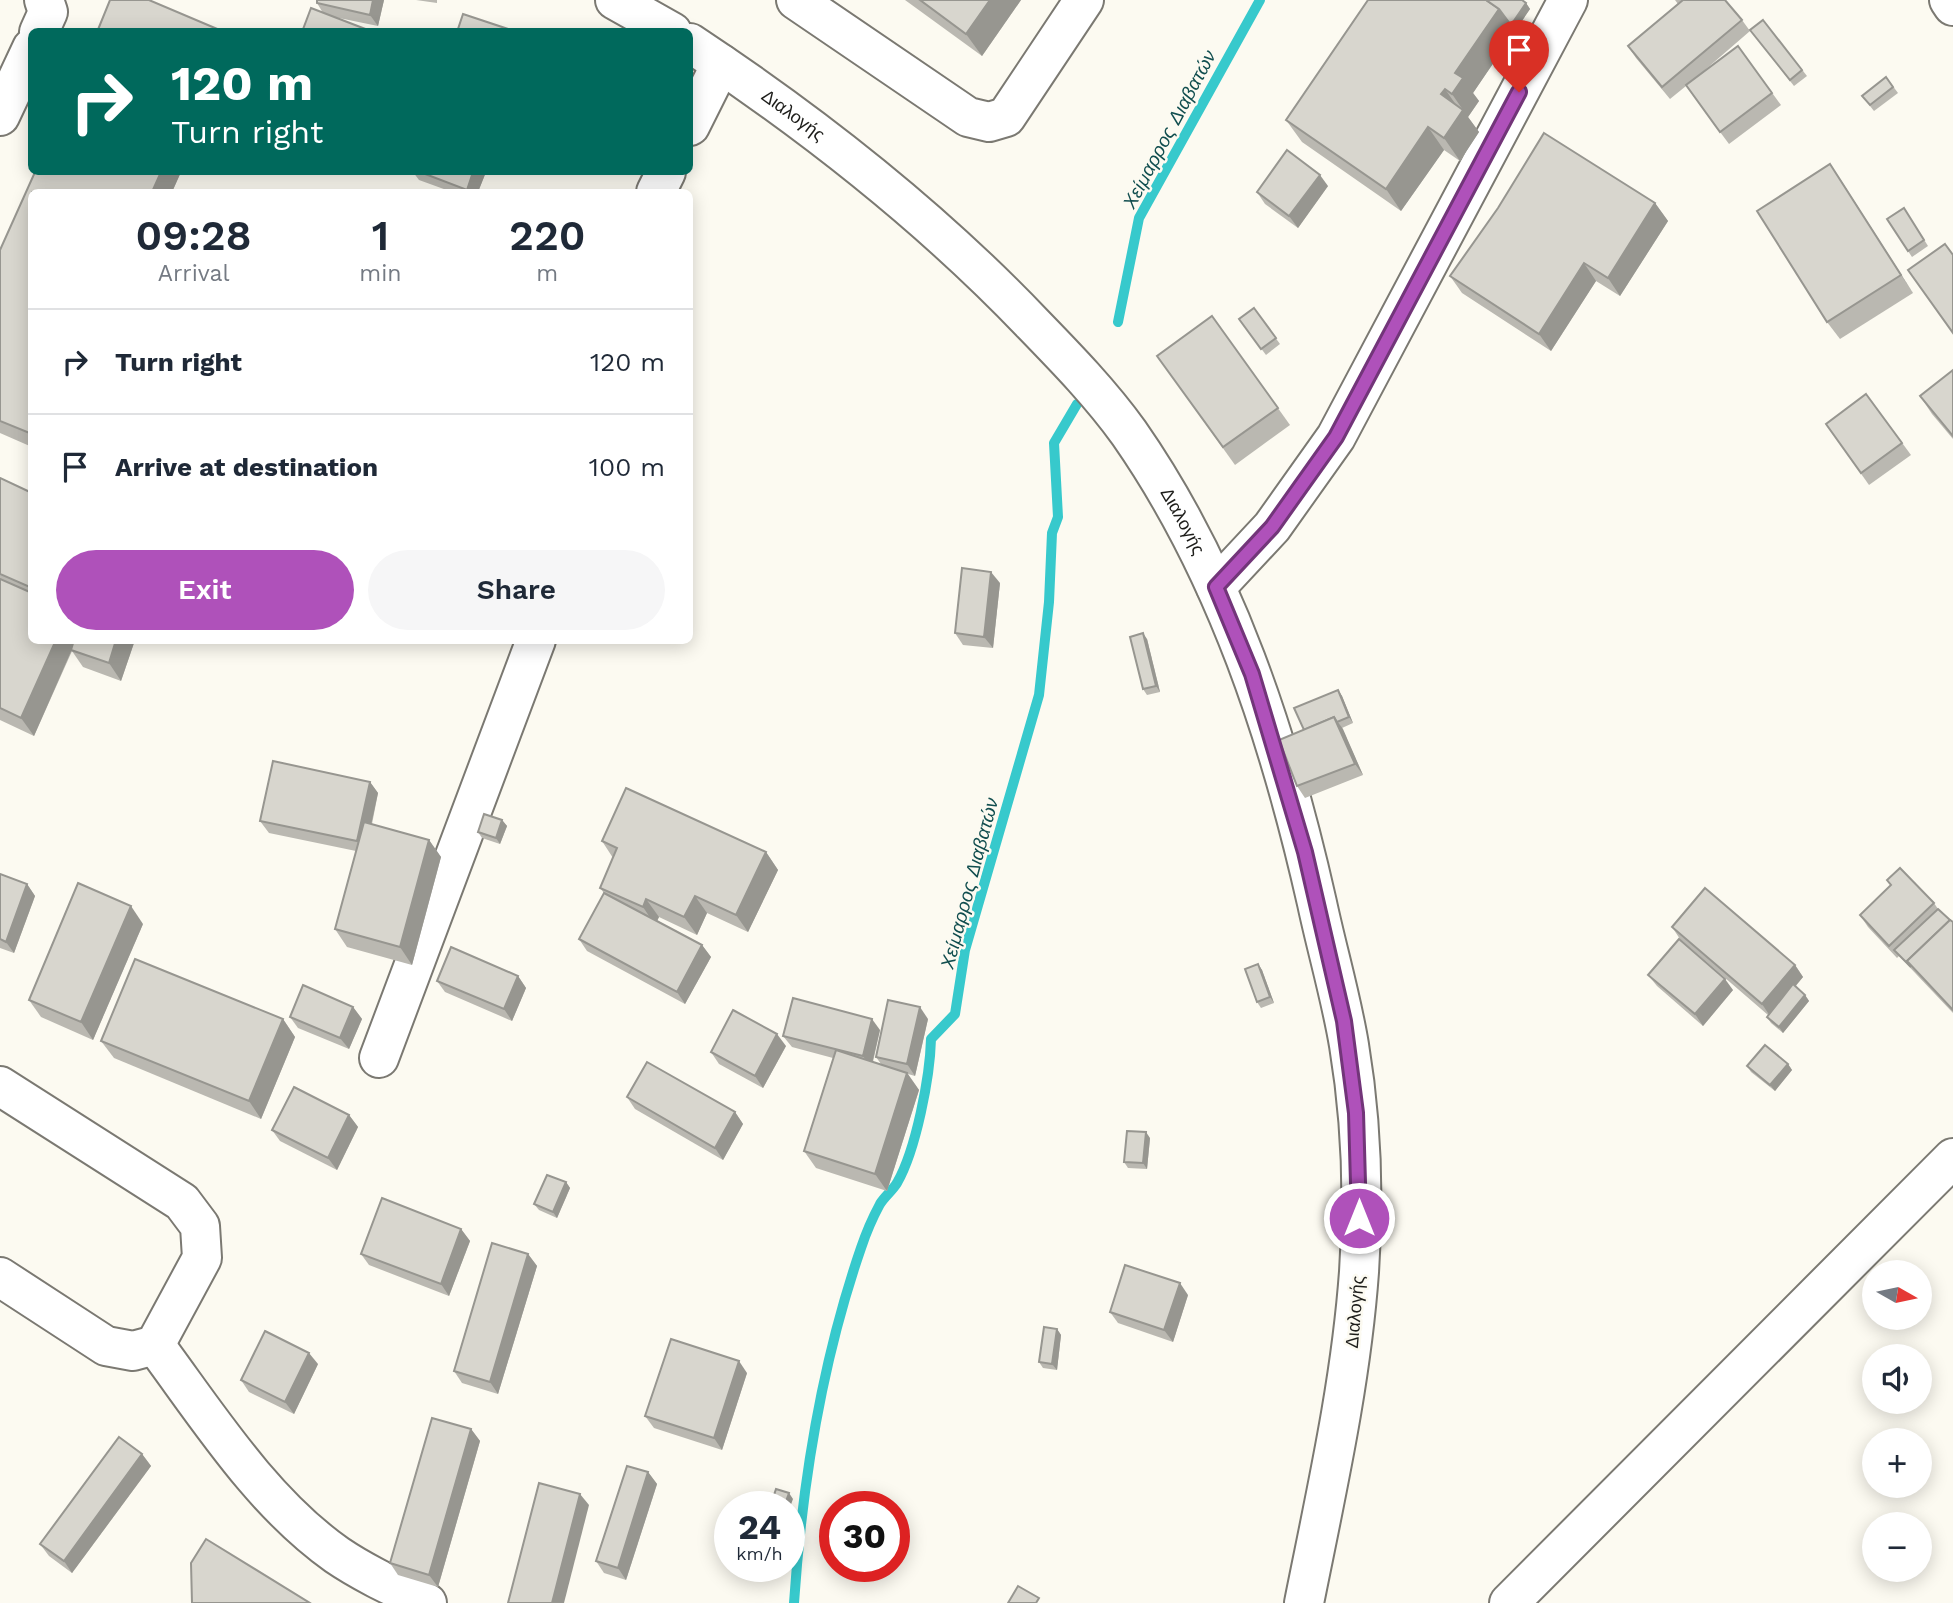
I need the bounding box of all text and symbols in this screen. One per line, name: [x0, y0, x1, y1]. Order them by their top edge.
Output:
pin: [1489, 20, 1549, 92]
icon: arrive: [1500, 31, 1538, 69]
water label: Χείμαρρος Διαβατών: [1117, 46, 1221, 213]
text: 120 m: [171, 54, 313, 112]
icon: right: [56, 56, 147, 147]
street label: Διαλογής: [758, 85, 829, 145]
text: Turn right: [171, 113, 323, 151]
text: 09:28: [136, 211, 252, 260]
text: 1: [372, 211, 389, 260]
text: 220: [509, 211, 585, 260]
text: Arrival: [158, 260, 230, 287]
text: min: [359, 260, 402, 287]
text: m: [536, 260, 558, 287]
icon: right: [56, 343, 94, 381]
text: Turn right: [115, 347, 242, 377]
text: 120 m: [590, 347, 665, 377]
icon: arrive: [56, 448, 94, 486]
text: Arrive at destination: [115, 452, 378, 482]
text: 100 m: [589, 452, 665, 482]
street label: Διαλογής: [1156, 484, 1210, 558]
button: Exit: [56, 550, 354, 630]
button: Share: [368, 550, 665, 630]
water label: Χείμαρρος Διαβατών: [935, 795, 1004, 972]
position arrow: [1322, 1181, 1396, 1255]
north arrow: [1862, 1260, 1932, 1330]
map controls: [1862, 1260, 1932, 1582]
street label: Διαλογής: [1341, 1274, 1368, 1349]
button: sound: [1862, 1344, 1932, 1414]
button: +: [1862, 1428, 1932, 1498]
speed limit sign: 30: [819, 1491, 910, 1582]
text: 24: [738, 1506, 781, 1548]
button: −: [1862, 1512, 1932, 1582]
text: km/h: [736, 1543, 783, 1564]

